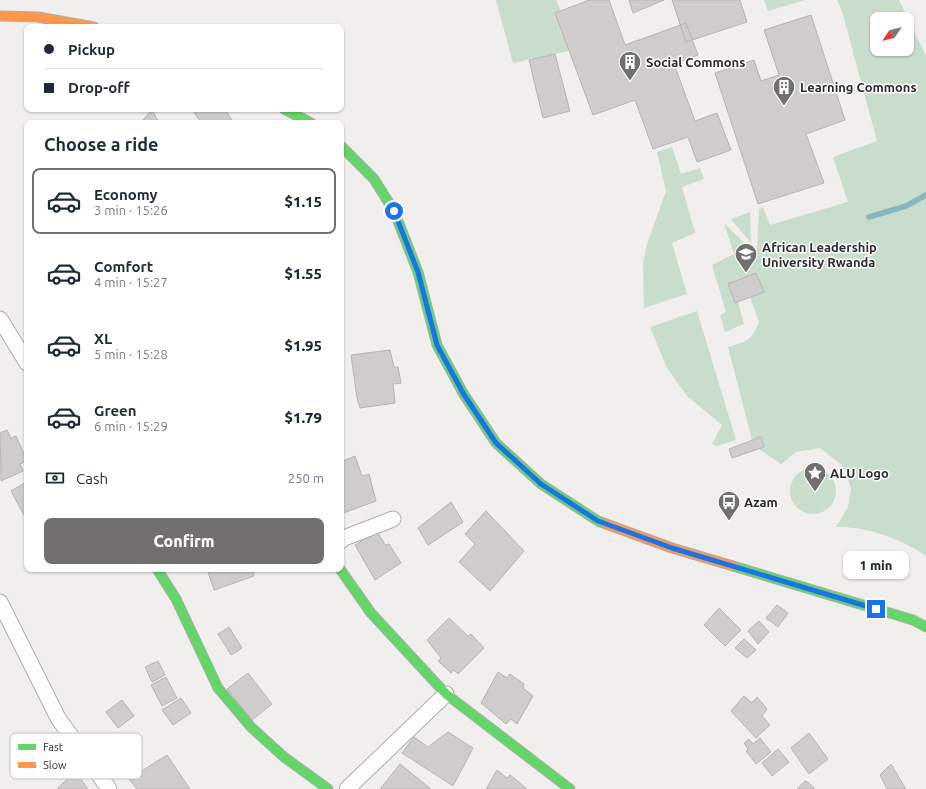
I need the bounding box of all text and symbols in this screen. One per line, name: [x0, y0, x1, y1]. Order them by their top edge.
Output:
north arrow: [870, 12, 914, 56]
map controls: [870, 12, 914, 56]
text: Pickup: [68, 41, 115, 58]
building icon: Social Commons: [617, 49, 643, 82]
place label: Social Commons: [646, 55, 745, 69]
building icon: Learning Commons: [771, 74, 797, 107]
text: Drop-off: [68, 79, 130, 96]
place label: Learning Commons: [800, 80, 917, 94]
text: Choose a ride: [44, 134, 158, 154]
icon: car: [46, 183, 82, 219]
text: Economy: [94, 186, 158, 203]
text: $1.15: [284, 193, 322, 210]
route start: [385, 202, 403, 220]
text: 3 min · 15:26: [94, 203, 168, 217]
place label: African Leadership University Rwanda: [762, 240, 877, 269]
school or university icon: African Leadership University Rwanda: [733, 241, 759, 274]
icon: car: [46, 255, 82, 291]
text: Comfort: [94, 258, 153, 275]
text: $1.55: [284, 265, 322, 282]
text: 4 min · 15:27: [94, 275, 168, 289]
icon: car: [46, 327, 82, 363]
text: XL: [94, 330, 112, 347]
text: $1.95: [284, 337, 322, 354]
text: 5 min · 15:28: [94, 347, 168, 361]
icon: car: [46, 399, 82, 435]
text: Green: [94, 402, 136, 419]
text: $1.79: [284, 409, 322, 426]
text: 6 min · 15:29: [94, 419, 168, 433]
place icon: ALU Logo: [802, 460, 828, 493]
place label: ALU Logo: [830, 466, 889, 480]
icon: cash: [44, 467, 66, 489]
text: Cash: [76, 470, 108, 487]
text: 250 m: [288, 471, 324, 485]
bus stop icon: Azam: [716, 489, 742, 522]
place label: Azam: [744, 495, 778, 509]
button: Confirm: [44, 518, 324, 564]
callout: 1 min: [843, 551, 909, 579]
text: 1 min: [859, 558, 893, 572]
route end: [867, 600, 885, 618]
legend: [10, 733, 142, 779]
text: Fast: [43, 741, 64, 753]
text: Slow: [43, 759, 67, 771]

